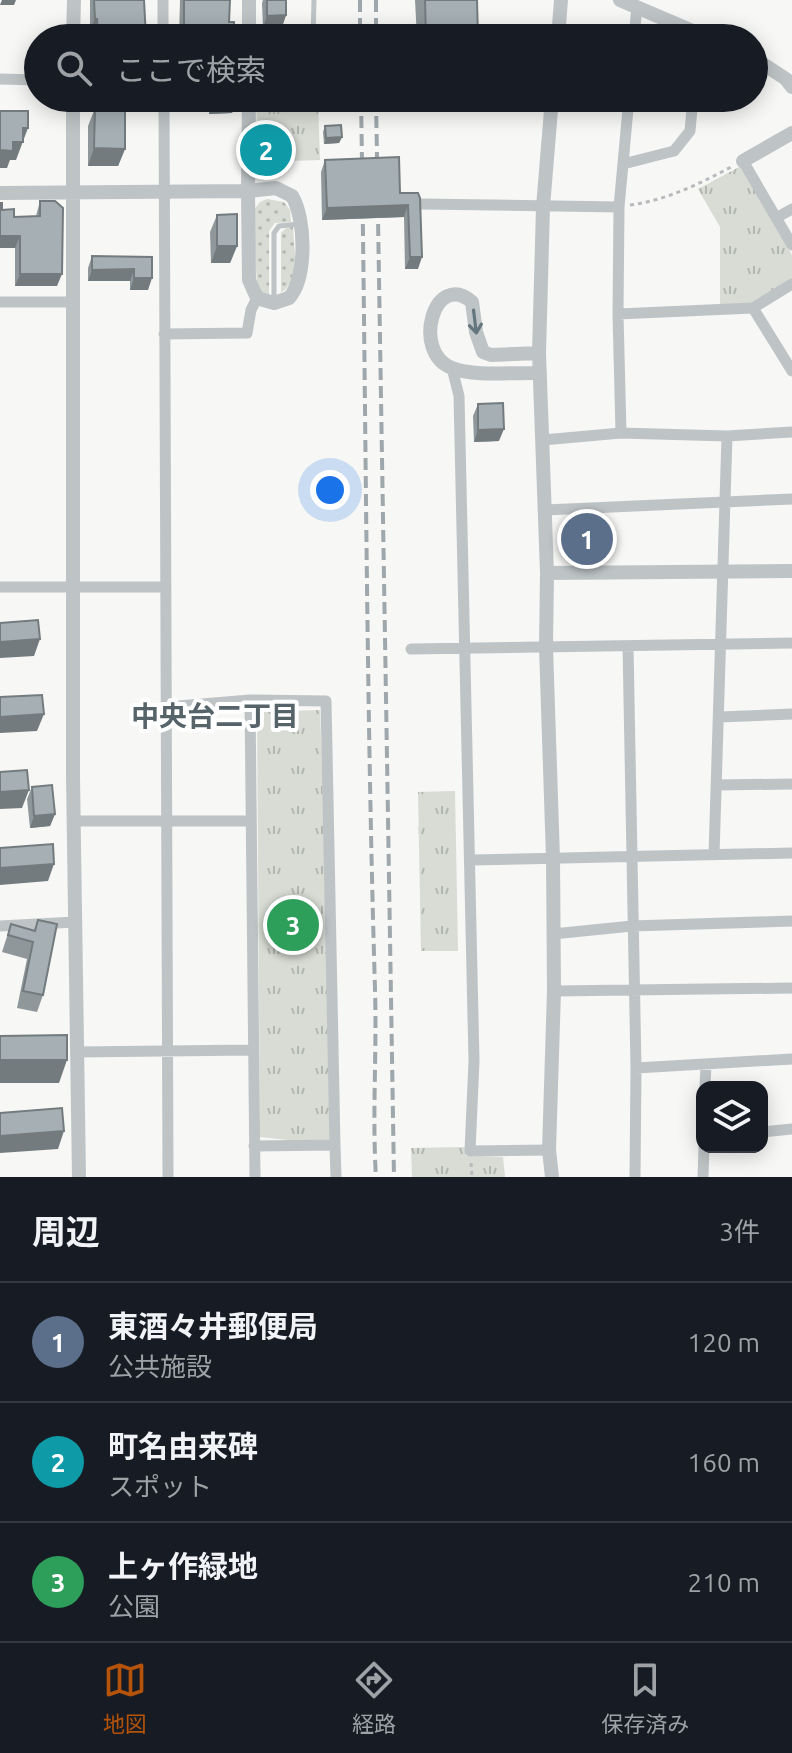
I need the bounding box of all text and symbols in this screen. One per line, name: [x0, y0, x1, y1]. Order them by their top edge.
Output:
search box: [24, 24, 768, 112]
icon: search: [52, 46, 96, 90]
text: ここで検索: [116, 53, 266, 87]
pin: 2: [240, 120, 292, 180]
one-way arrow: [468, 308, 483, 335]
your location: [310, 470, 350, 510]
pin: 1: [561, 509, 613, 569]
district label: 中央台二丁目: [131, 700, 299, 731]
pin: 3: [267, 895, 319, 955]
map controls: [696, 1081, 768, 1153]
button: layers: [696, 1081, 768, 1153]
text: 周辺: [32, 1212, 100, 1250]
text: 3件: [719, 1217, 760, 1246]
text: 東酒々井郵便局: [108, 1309, 318, 1343]
text: 1: [51, 1328, 65, 1357]
text: 120 m: [688, 1328, 760, 1357]
text: 公共施設: [108, 1352, 212, 1381]
text: 町名由来碑: [108, 1429, 258, 1463]
text: 2: [51, 1448, 65, 1477]
text: 160 m: [688, 1448, 760, 1477]
text: スポット: [108, 1472, 212, 1501]
text: 上ヶ作緑地: [108, 1549, 258, 1583]
text: 3: [51, 1568, 65, 1597]
text: 210 m: [688, 1568, 760, 1597]
text: 公園: [108, 1592, 160, 1621]
tab: 地図: [103, 1658, 147, 1738]
tab: 経路: [352, 1658, 396, 1738]
tab: 保存済み: [601, 1658, 689, 1738]

